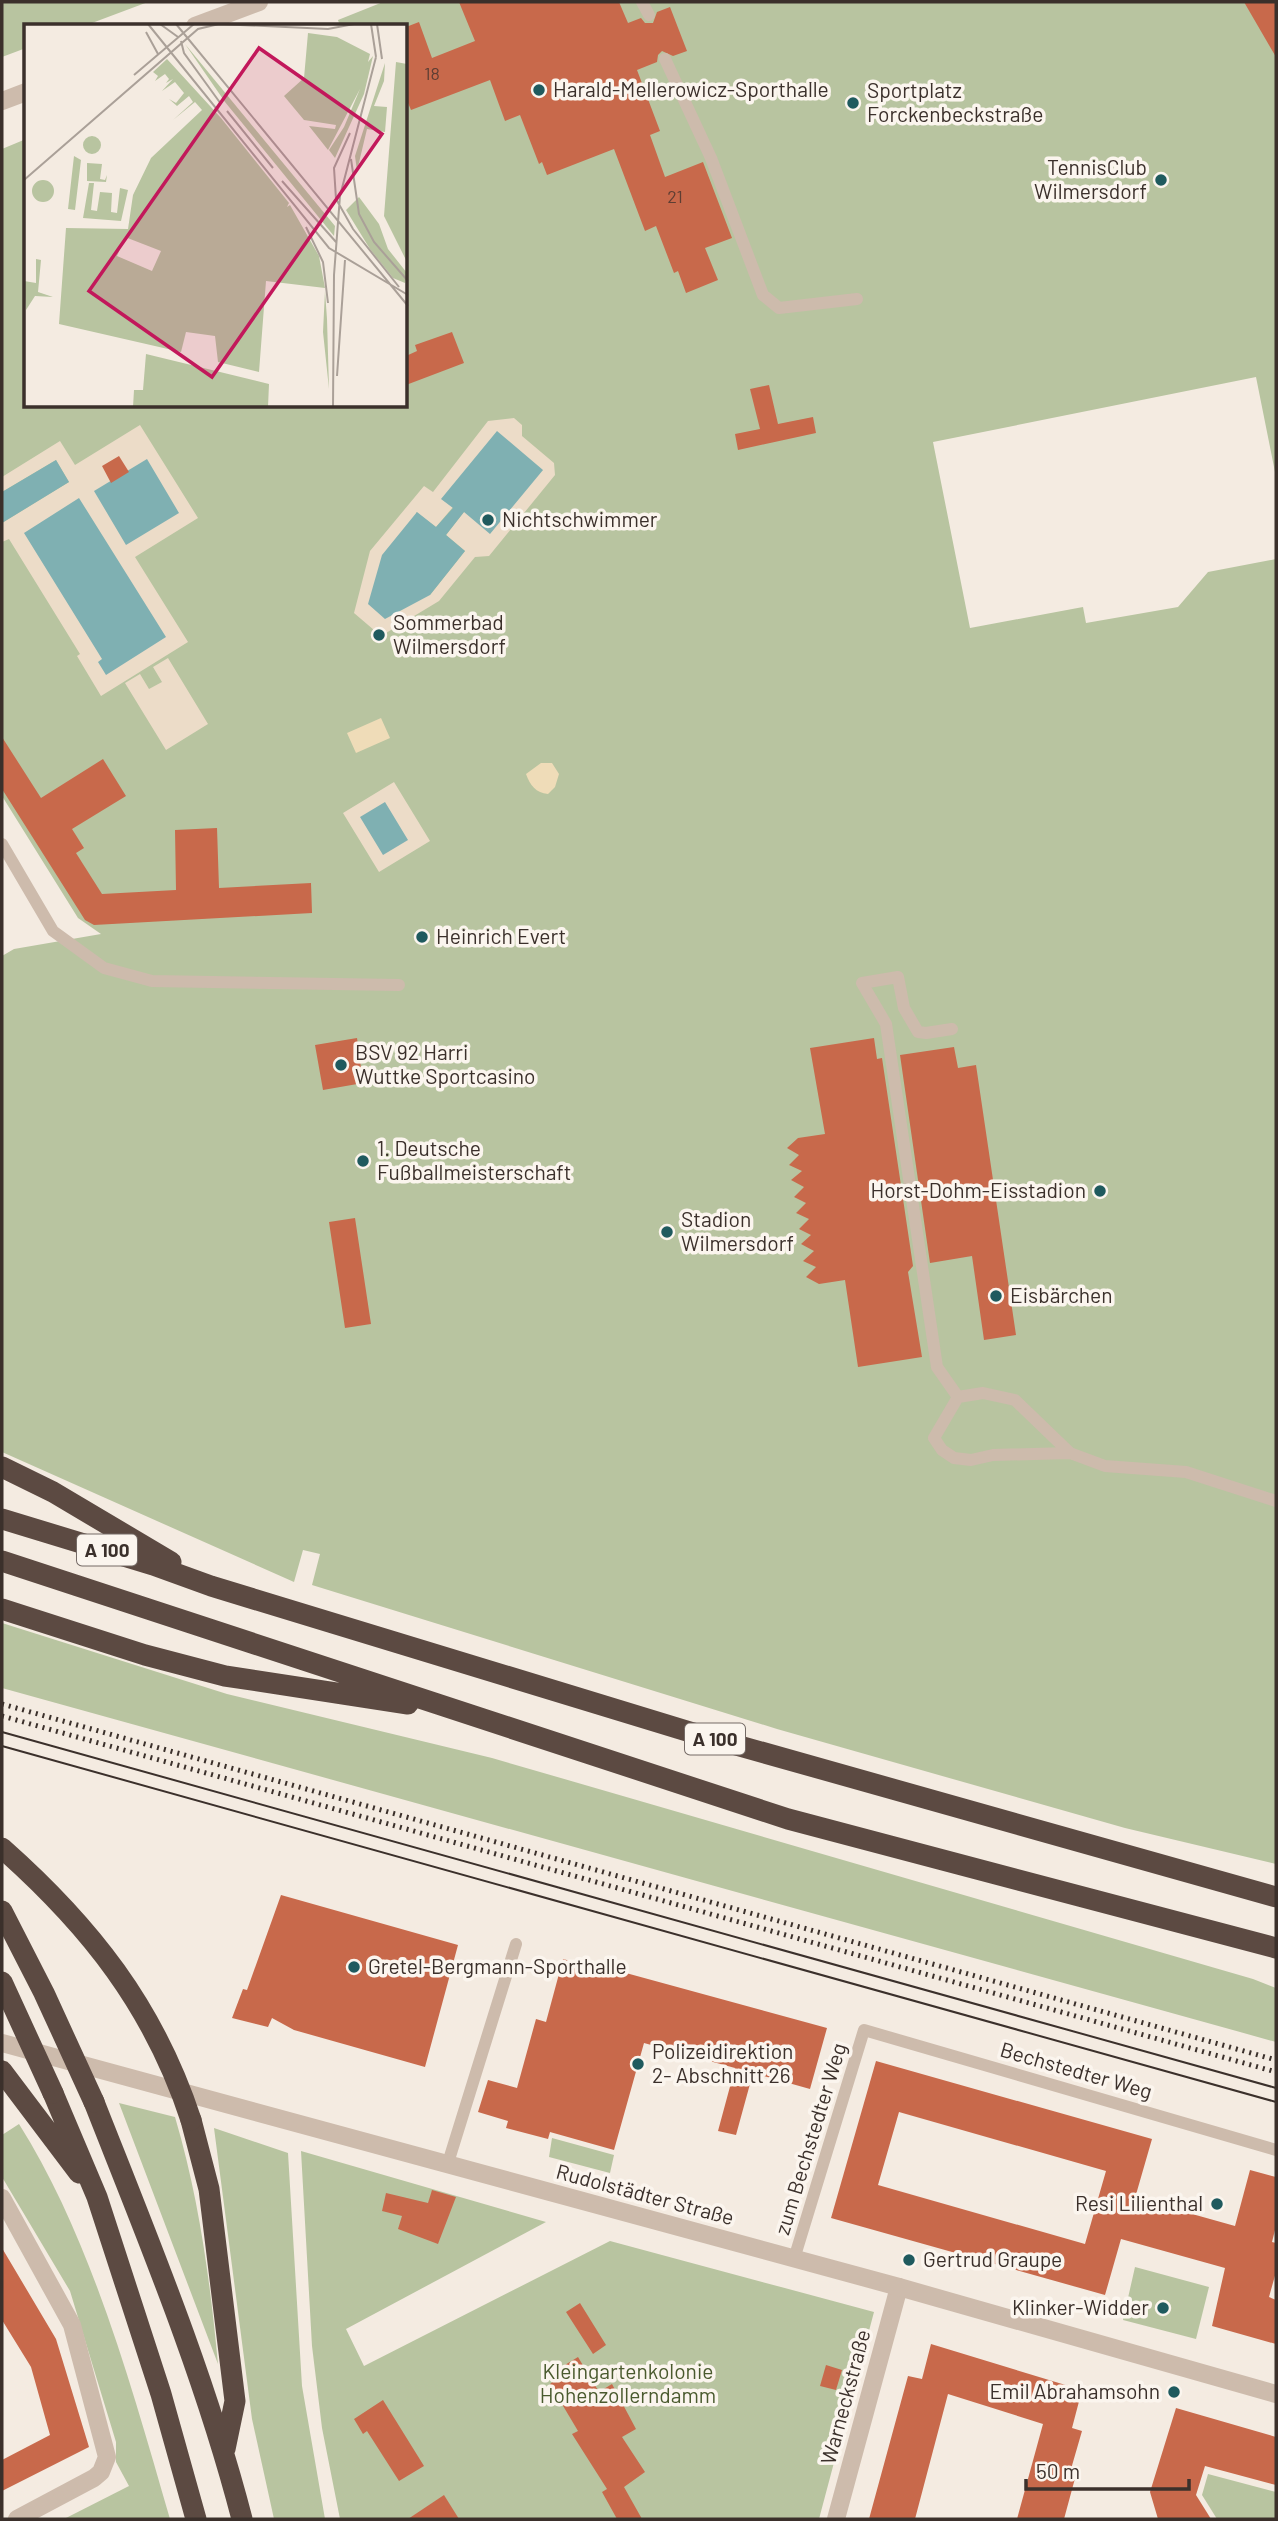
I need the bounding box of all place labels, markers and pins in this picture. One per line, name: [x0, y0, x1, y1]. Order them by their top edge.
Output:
place label: Harald-Mellerowicz-Sporthalle: [553, 76, 829, 101]
place label: Sportplatz Forckenbeckstraße: [867, 77, 1043, 126]
marker: Harald-Mellerowicz-Sporthalle: [531, 82, 547, 98]
marker: Sportplatz Forckenbeckstraße: [845, 95, 861, 111]
place label: TennisClub Wilmersdorf: [1034, 154, 1147, 203]
marker: TennisClub Wilmersdorf: [1153, 172, 1169, 188]
place label: Nichtschwimmer: [502, 506, 658, 531]
marker: Nichtschwimmer: [480, 512, 496, 528]
place label: Sommerbad Wilmersdorf: [393, 609, 506, 658]
marker: Sommerbad Wilmersdorf: [371, 627, 387, 643]
place label: Heinrich Evert: [436, 923, 566, 948]
marker: Heinrich Evert: [414, 929, 430, 945]
place label: BSV 92 Harri Wuttke Sportcasino: [355, 1039, 535, 1088]
marker: BSV 92 Harri Wuttke Sportcasino: [333, 1057, 349, 1073]
place label: 1. Deutsche Fußballmeisterschaft: [377, 1135, 571, 1184]
marker: 1. Deutsche Fußballmeisterschaft: [355, 1153, 371, 1169]
place label: Horst-Dohm-Eisstadion: [870, 1177, 1086, 1202]
marker: Horst-Dohm-Eisstadion: [1092, 1183, 1108, 1199]
place label: Stadion Wilmersdorf: [681, 1206, 794, 1255]
marker: Stadion Wilmersdorf: [659, 1224, 675, 1240]
place label: Eisbärchen: [1010, 1282, 1112, 1307]
marker: Eisbärchen: [988, 1288, 1004, 1304]
place label: Gretel-Bergmann-Sporthalle: [368, 1953, 627, 1978]
marker: Gretel-Bergmann-Sporthalle: [346, 1959, 362, 1975]
place label: Polizeidirektion 2- Abschnitt 26: [652, 2038, 793, 2087]
marker: Polizeidirektion 2- Abschnitt 26: [630, 2056, 646, 2072]
place label: Resi Lilienthal: [1075, 2190, 1203, 2215]
marker: Resi Lilienthal: [1209, 2196, 1225, 2212]
place label: Gertrud Graupe: [923, 2246, 1062, 2271]
marker: Gertrud Graupe: [901, 2252, 917, 2268]
place label: Klinker-Widder: [1012, 2294, 1149, 2319]
marker: Klinker-Widder: [1155, 2300, 1171, 2316]
place label: Emil Abrahamsohn: [989, 2378, 1160, 2403]
marker: Emil Abrahamsohn: [1166, 2384, 1182, 2400]

